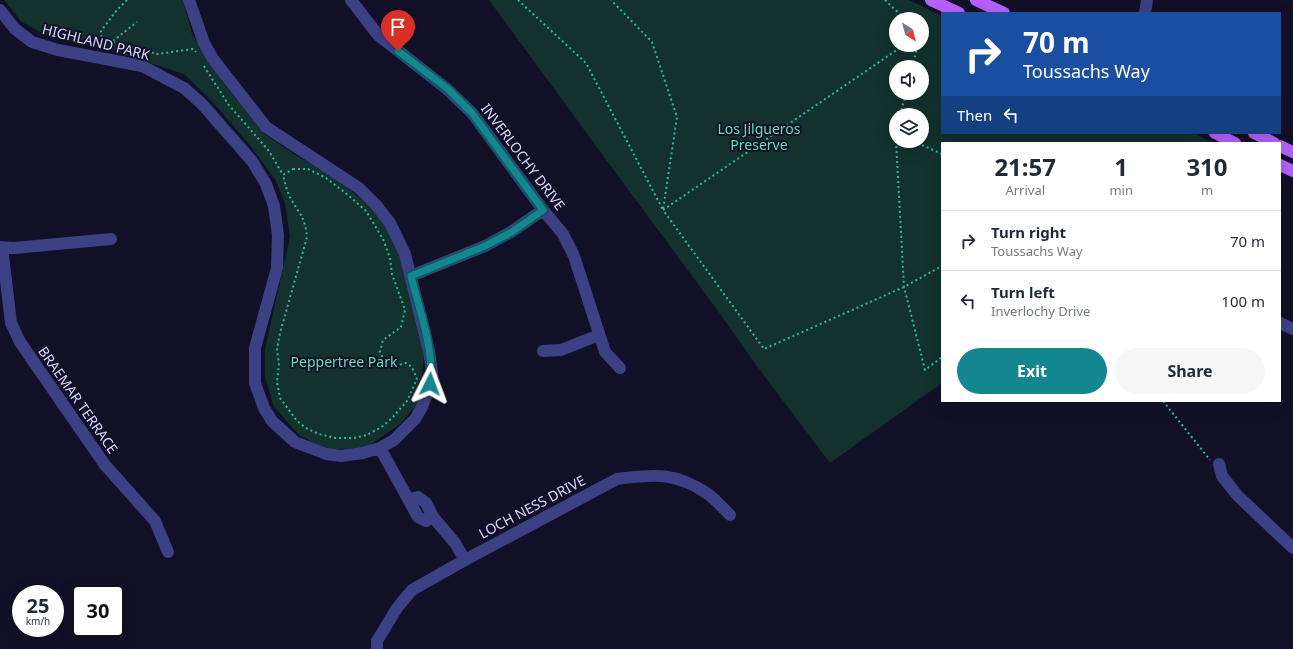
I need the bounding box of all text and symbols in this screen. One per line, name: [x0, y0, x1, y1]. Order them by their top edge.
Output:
pin: [381, 10, 415, 51]
north arrow: [889, 12, 929, 52]
map controls: [889, 12, 929, 148]
icon: arrive: [387, 16, 409, 38]
street label: HIGHLAND PARK: [40, 19, 152, 64]
text: 70 m: [1023, 23, 1090, 61]
icon: right: [957, 28, 1009, 80]
text: Toussachs Way: [1023, 59, 1150, 83]
button: sound: [889, 60, 929, 100]
street label: INVERLOCHY DRIVE: [477, 100, 570, 214]
icon: left: [1000, 104, 1022, 126]
text: Then: [957, 105, 992, 125]
button: layers: [889, 108, 929, 148]
park label: Los Jilgueros Preserve: [717, 119, 801, 154]
text: 21:57: [994, 150, 1056, 183]
text: 1: [1114, 150, 1128, 183]
text: 310: [1186, 150, 1228, 183]
text: Arrival: [1005, 181, 1045, 199]
text: min: [1109, 181, 1133, 199]
text: m: [1201, 181, 1213, 199]
text: Turn right: [991, 222, 1066, 242]
icon: right: [957, 230, 979, 252]
text: 70 m: [1230, 231, 1265, 251]
text: Toussachs Way: [991, 242, 1083, 260]
text: Turn left: [991, 282, 1055, 302]
icon: left: [957, 290, 979, 312]
text: 100 m: [1221, 291, 1265, 311]
text: Inverlochy Drive: [991, 302, 1090, 320]
street label: BRAEMAR TERRACE: [34, 342, 123, 457]
button: Exit: [957, 348, 1107, 394]
button: Share: [1115, 348, 1265, 394]
park label: Peppertree Park: [291, 352, 398, 371]
position arrow: [409, 363, 451, 405]
street label: LOCH NESS DRIVE: [475, 470, 588, 543]
speed limit sign: 30: [72, 585, 124, 637]
text: 25: [27, 592, 49, 619]
text: km/h: [26, 614, 50, 628]

